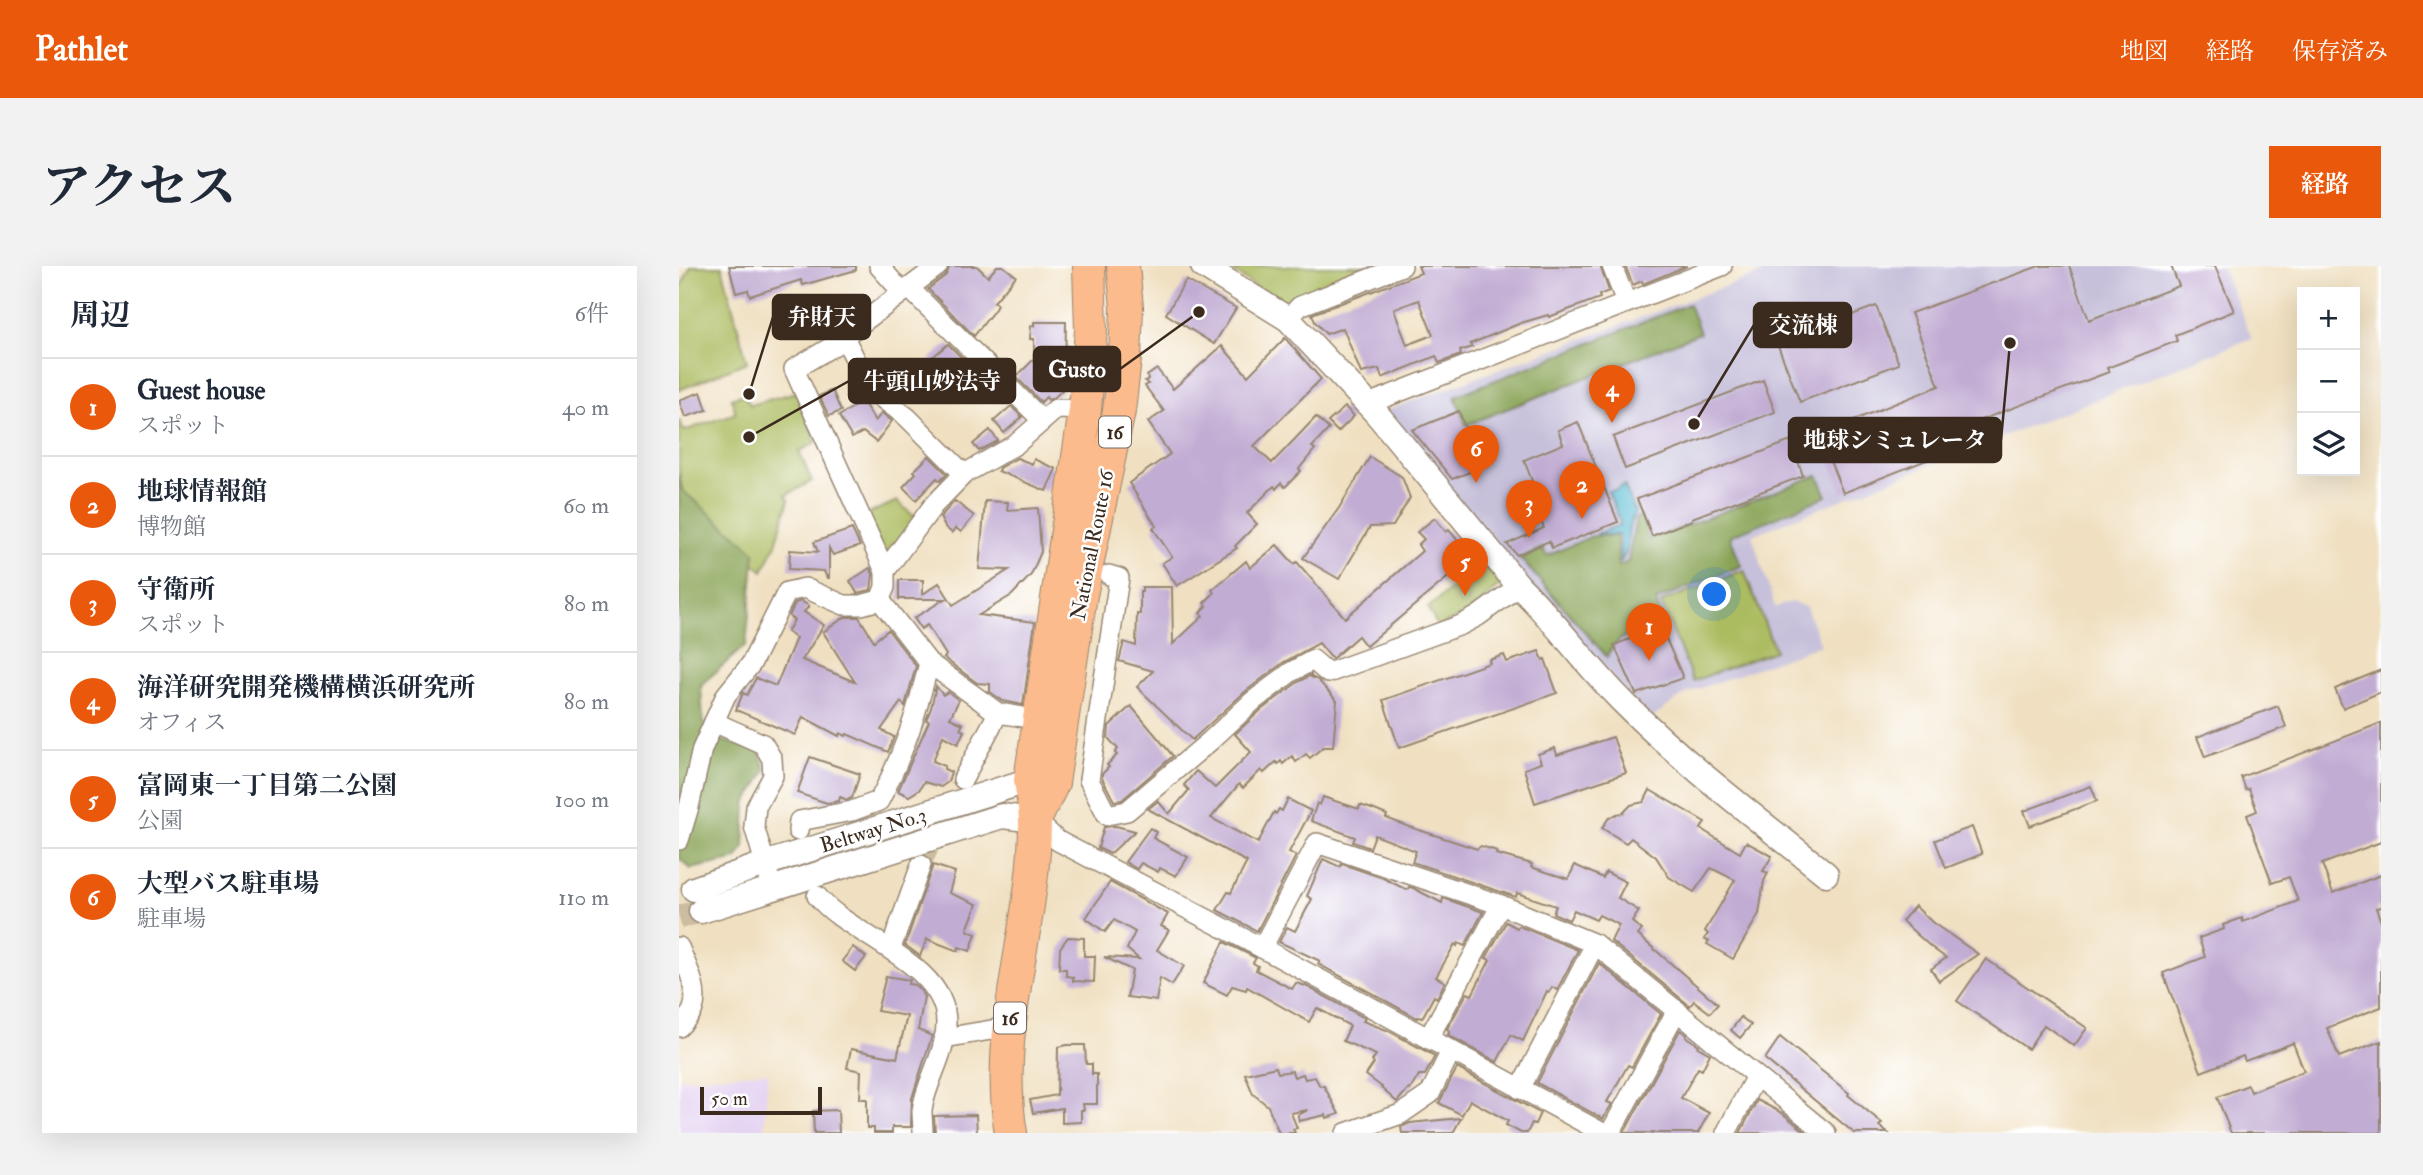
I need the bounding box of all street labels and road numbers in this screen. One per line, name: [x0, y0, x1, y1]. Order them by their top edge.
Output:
road number: 16: [1099, 416, 1131, 448]
street label: National Route 16: [1065, 466, 1121, 622]
street label: Beltway No.3: [817, 801, 930, 859]
road number: 16: [994, 1002, 1026, 1034]

